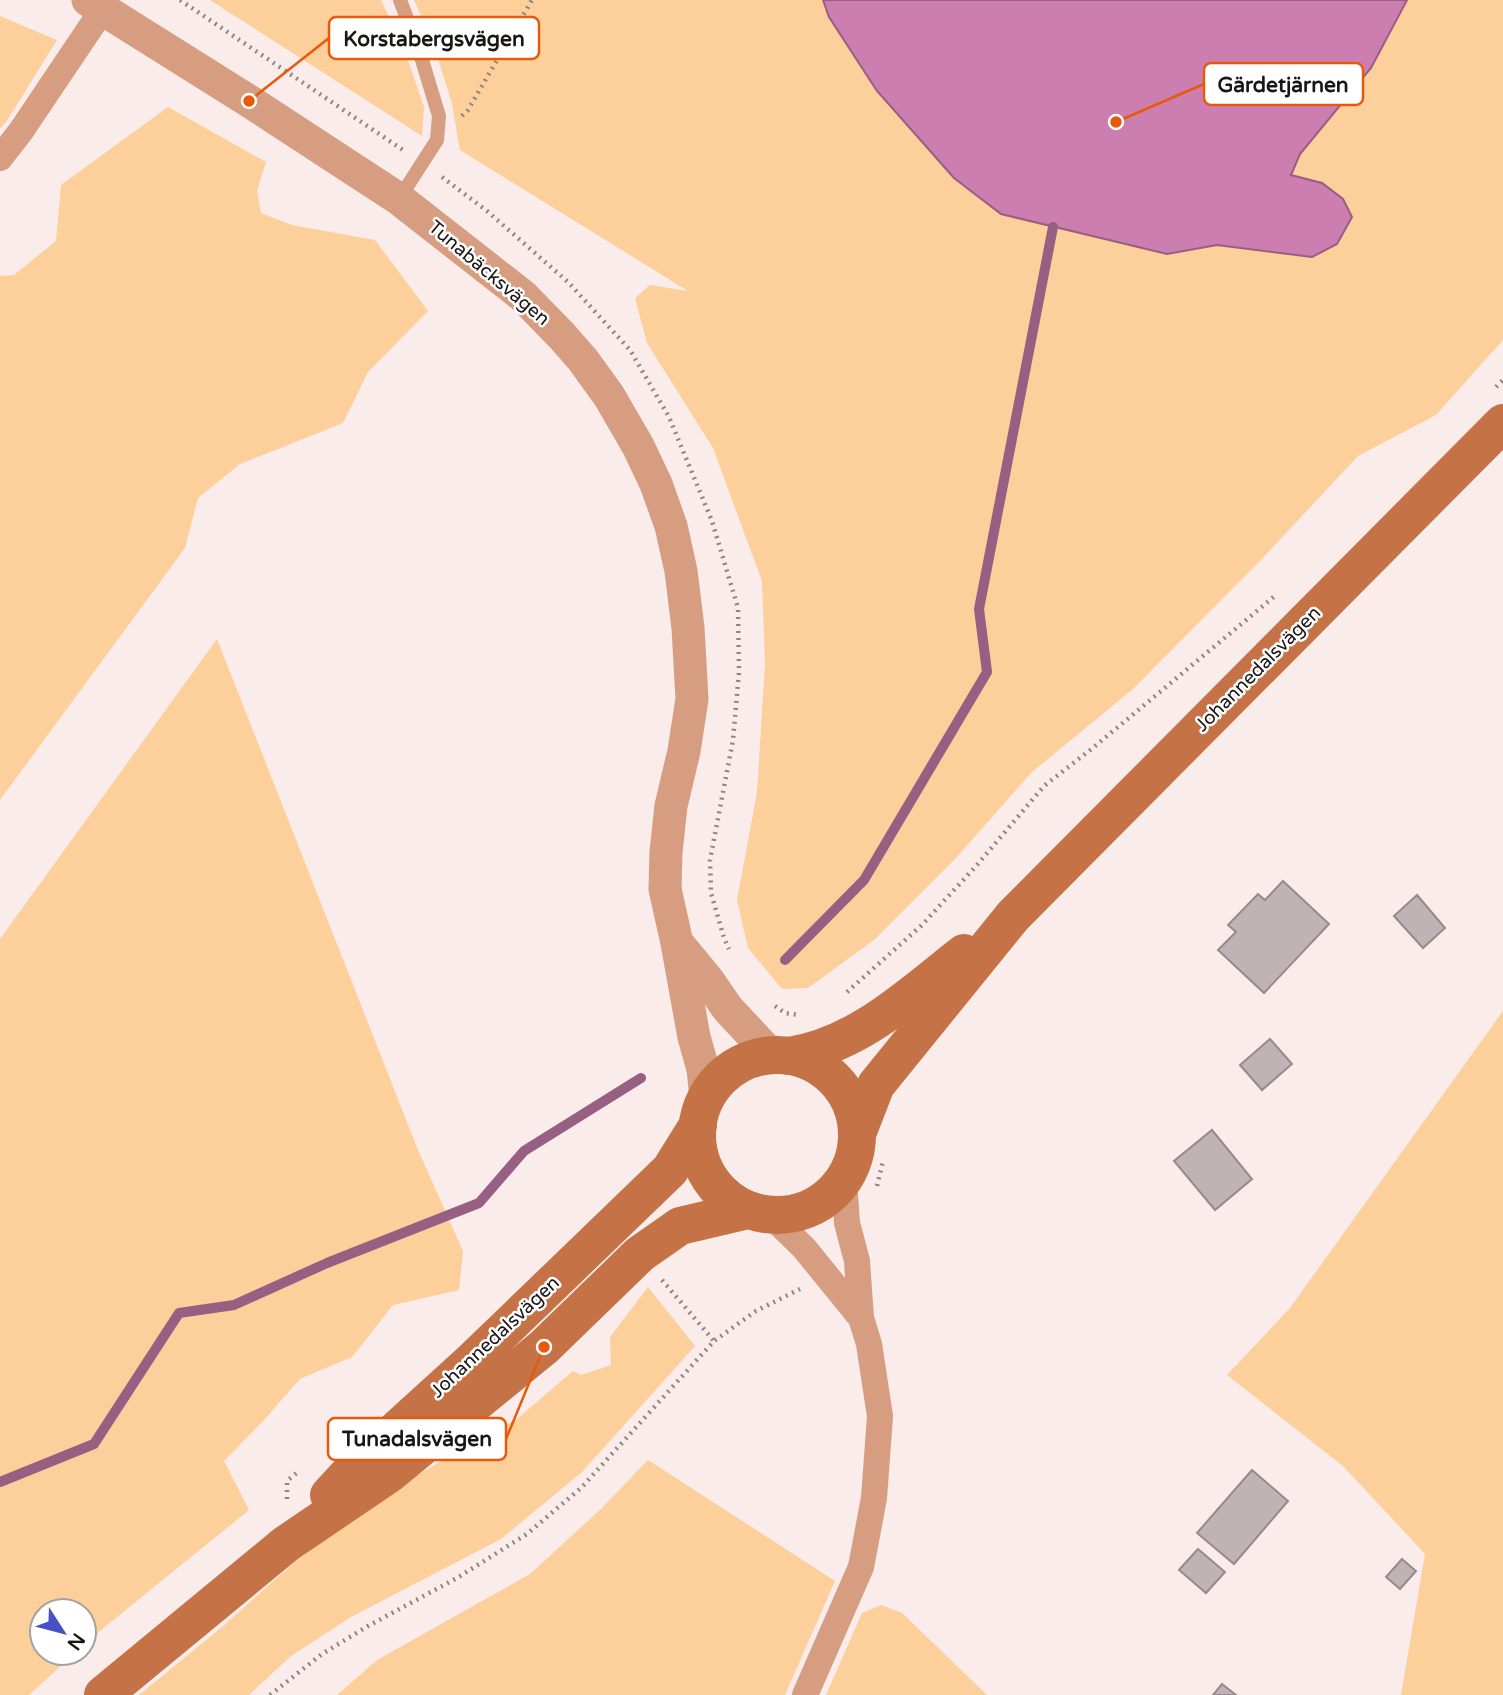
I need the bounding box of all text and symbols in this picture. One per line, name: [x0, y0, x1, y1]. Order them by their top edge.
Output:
callout: Korstabergsvägen: [329, 17, 539, 59]
text: Korstabergsvägen: [343, 27, 525, 52]
callout: Gärdetjärnen: [1204, 63, 1363, 105]
text: Gärdetjärnen: [1217, 73, 1349, 98]
street label: Tunabäcksvägen: [424, 216, 554, 330]
street label: Johannedalsvägen: [1191, 602, 1325, 736]
street label: Johannedalsvägen: [426, 1272, 564, 1402]
callout: Tunadalsvägen: [328, 1418, 506, 1460]
text: Tunadalsvägen: [341, 1427, 492, 1452]
north arrow: [28, 1597, 98, 1667]
text: N: [63, 1629, 89, 1654]

